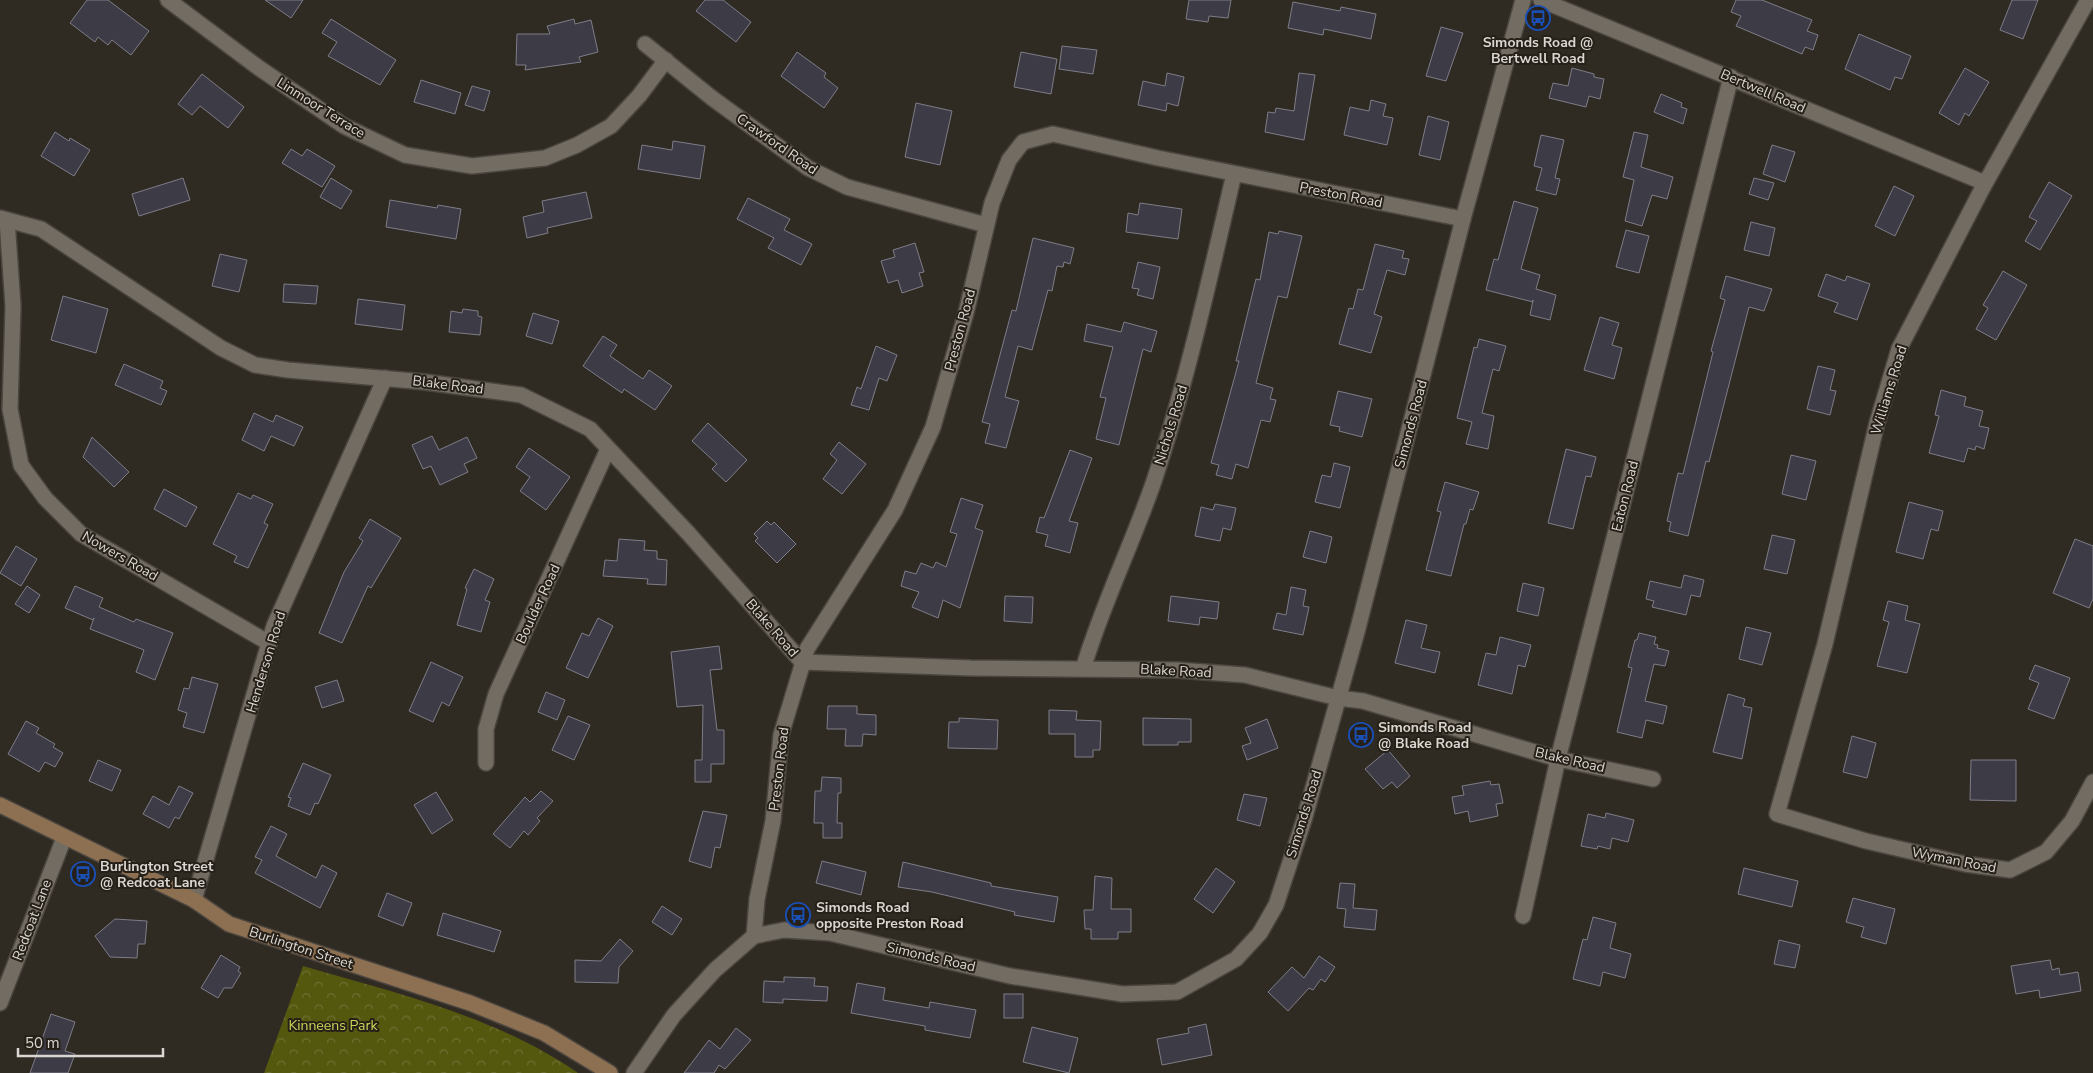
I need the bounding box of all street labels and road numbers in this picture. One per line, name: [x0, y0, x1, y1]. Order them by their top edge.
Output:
street label: Bertwell Road: [1717, 65, 1809, 117]
street label: Linmoor Terrace: [273, 73, 369, 143]
street label: Crawford Road: [733, 109, 821, 179]
street label: Preston Road: [1298, 178, 1384, 212]
street label: Preston Road: [940, 287, 980, 373]
street label: Williams Road: [1866, 343, 1912, 437]
street label: Blake Road: [411, 371, 485, 399]
street label: Simonds Road: [1390, 378, 1432, 470]
street label: Nichols Road: [1150, 383, 1192, 467]
street label: Eaton Road: [1607, 459, 1643, 533]
street label: Nowers Road: [78, 527, 162, 585]
street label: Boulder Road: [511, 561, 565, 647]
street label: Blake Road: [741, 595, 803, 661]
street label: Henderson Road: [242, 609, 290, 715]
street label: Blake Road: [1140, 660, 1212, 682]
street label: Preston Road: [764, 726, 794, 812]
street label: Blake Road: [1533, 743, 1607, 777]
street label: Simonds Road: [1282, 768, 1326, 860]
street label: Wyman Road: [1910, 842, 1998, 878]
street label: Redcoat Lane: [8, 877, 56, 963]
street label: Burlington Street: [247, 922, 355, 974]
street label: Simonds Road: [885, 938, 977, 976]

